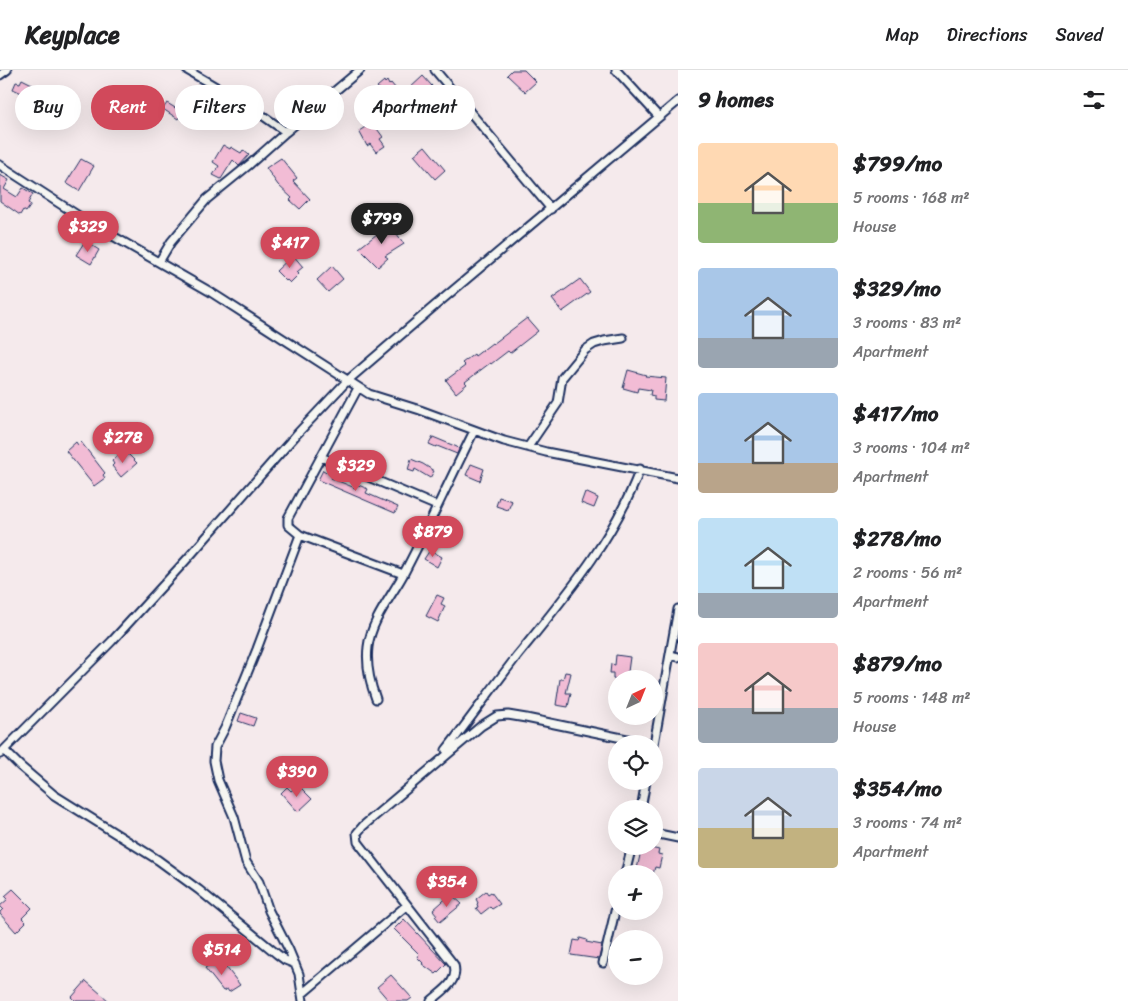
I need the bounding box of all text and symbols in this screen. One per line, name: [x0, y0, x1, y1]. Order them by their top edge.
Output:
text: Keyplace: [25, 14, 120, 56]
text: Map: [886, 19, 919, 51]
text: Directions: [947, 19, 1028, 51]
text: Saved: [1056, 19, 1103, 51]
text: 9 homes: [698, 81, 774, 119]
chip: Buy: [15, 85, 81, 130]
chip: Rent: [91, 85, 165, 130]
chip: Filters: [175, 85, 264, 130]
chip: New: [274, 85, 344, 130]
chip: Apartment: [354, 85, 475, 130]
icon: filters: [1080, 86, 1108, 114]
text: $799/mo: [853, 145, 942, 183]
icon: home: [738, 163, 798, 223]
text: 5 rooms · 168 m²: [853, 183, 970, 212]
pin: $799: [352, 202, 412, 245]
text: $799: [362, 204, 402, 233]
pin: $329: [58, 210, 118, 253]
text: $329: [69, 212, 107, 241]
text: House: [853, 212, 896, 241]
pin: $417: [260, 226, 320, 269]
text: $417: [272, 228, 308, 257]
text: $329/mo: [853, 270, 941, 308]
icon: home: [738, 288, 798, 348]
text: 3 rooms · 83 m²: [853, 308, 961, 337]
text: Apartment: [853, 337, 929, 366]
text: $417/mo: [853, 395, 938, 433]
icon: home: [738, 413, 798, 473]
pin: $278: [93, 422, 153, 464]
text: $278: [104, 423, 142, 452]
text: 3 rooms · 104 m²: [853, 433, 970, 462]
pin: $329: [326, 450, 386, 492]
text: $329: [337, 451, 375, 480]
text: Apartment: [853, 462, 929, 491]
pin: $879: [403, 516, 463, 558]
text: $879: [413, 517, 453, 546]
text: $278/mo: [853, 520, 941, 558]
icon: home: [738, 538, 798, 598]
text: 2 rooms · 56 m²: [853, 558, 962, 587]
text: Apartment: [853, 587, 929, 616]
text: $879/mo: [853, 645, 942, 683]
icon: home: [738, 663, 798, 723]
north arrow: [608, 670, 662, 725]
map controls: [608, 670, 663, 985]
text: 5 rooms · 148 m²: [853, 683, 970, 712]
text: House: [853, 712, 896, 741]
button: locate: [608, 735, 663, 790]
pin: $390: [267, 756, 327, 798]
text: $390: [277, 757, 317, 786]
text: $354/mo: [853, 770, 942, 808]
icon: home: [738, 788, 798, 848]
button: layers: [608, 800, 663, 855]
text: 3 rooms · 74 m²: [853, 808, 962, 837]
text: Apartment: [853, 837, 929, 866]
button: +: [608, 865, 663, 920]
pin: $354: [417, 866, 477, 908]
text: $354: [427, 867, 467, 896]
button: −: [608, 930, 663, 985]
pin: $514: [192, 934, 252, 976]
text: $514: [203, 935, 241, 964]

